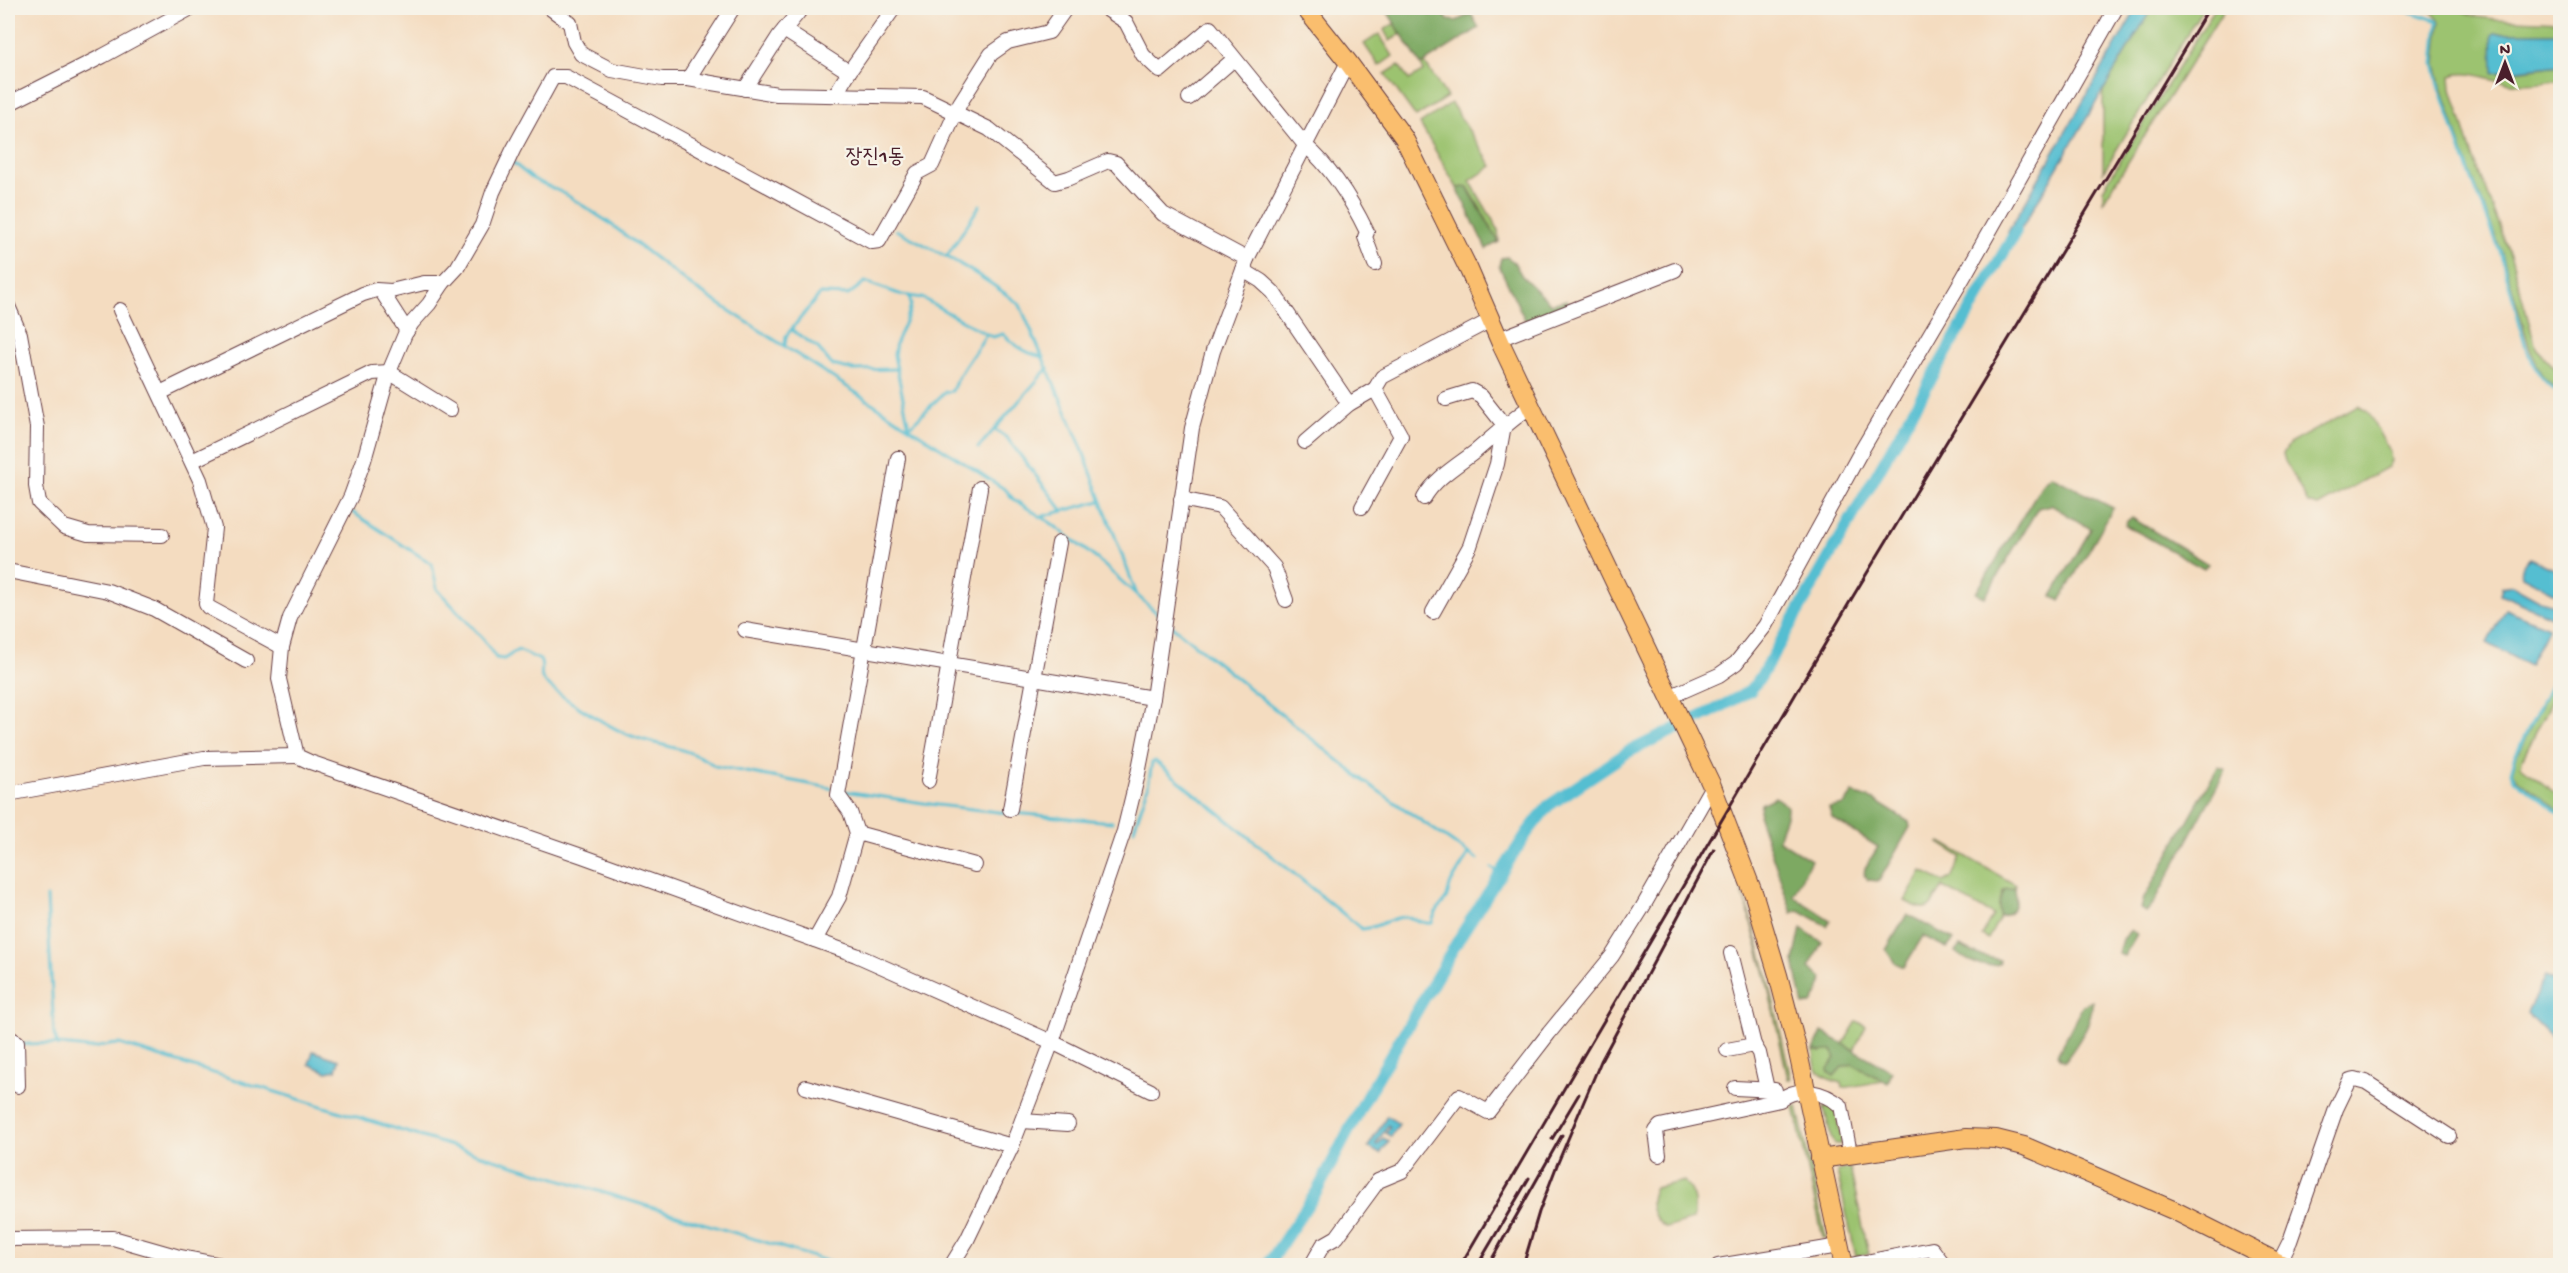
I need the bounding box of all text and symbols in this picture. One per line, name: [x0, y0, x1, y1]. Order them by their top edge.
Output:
north arrow: [2475, 33, 2535, 93]
text: N: [2500, 42, 2511, 61]
district label: 장진1동: [845, 146, 905, 171]

